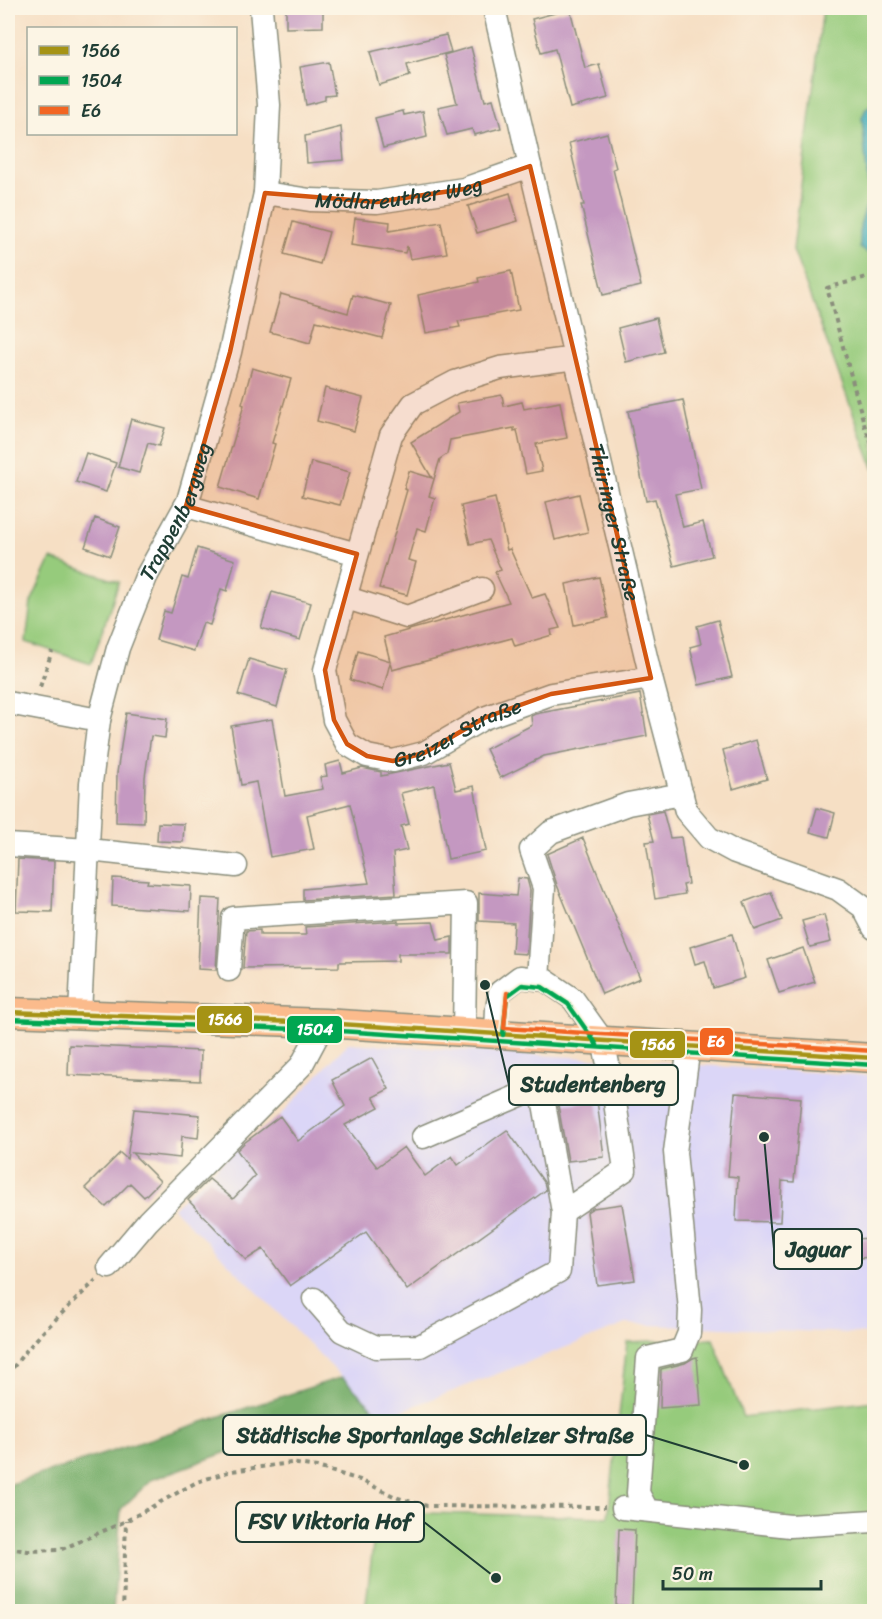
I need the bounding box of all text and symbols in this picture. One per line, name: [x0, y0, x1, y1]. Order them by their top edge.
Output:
legend: [27, 27, 237, 135]
text: 1566: [81, 35, 120, 67]
text: 1504: [81, 65, 122, 97]
text: E6: [81, 95, 101, 127]
street label: Mödlareuther Weg: [314, 165, 488, 221]
street label: Trappenbergweg: [128, 438, 223, 588]
street label: Thüringer Straße: [577, 439, 651, 605]
street label: Greizer Straße: [389, 687, 527, 779]
line badge: 1566: [196, 1005, 253, 1034]
text: 1566: [208, 1005, 242, 1034]
line badge: 1504: [286, 1015, 343, 1044]
text: 1504: [297, 1015, 333, 1044]
line badge: E6: [699, 1027, 734, 1056]
text: E6: [707, 1027, 725, 1056]
line badge: 1566: [629, 1030, 686, 1059]
text: 1566: [641, 1030, 675, 1059]
callout: Studentenberg: [509, 1065, 678, 1105]
text: Studentenberg: [519, 1065, 666, 1104]
callout: Jaguar: [774, 1229, 862, 1269]
text: Jaguar: [784, 1230, 852, 1269]
callout: Städtische Sportanlage Schleizer Straße: [223, 1415, 646, 1455]
text: Städtische Sportanlage Schleizer Straße: [235, 1416, 634, 1455]
callout: FSV Viktoria Hof: [236, 1502, 424, 1542]
text: FSV Viktoria Hof: [247, 1502, 415, 1541]
scale bar: [663, 1553, 820, 1591]
text: 50 m: [672, 1558, 713, 1590]

